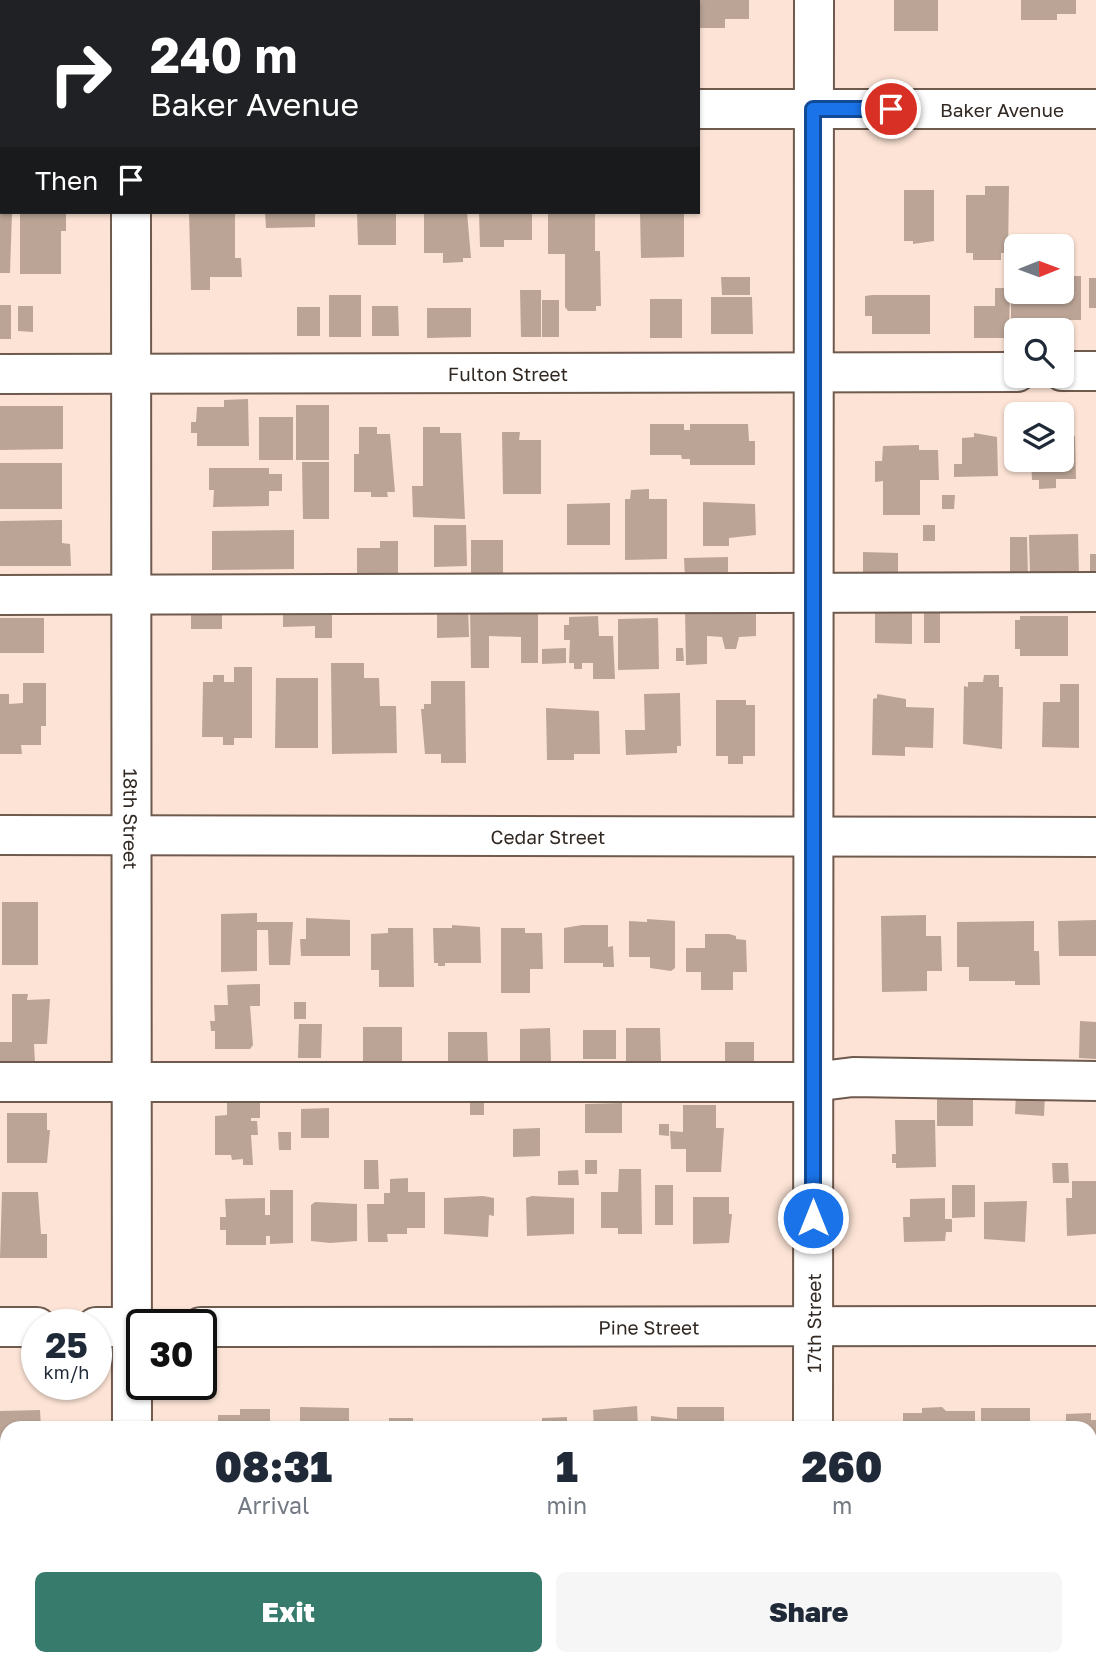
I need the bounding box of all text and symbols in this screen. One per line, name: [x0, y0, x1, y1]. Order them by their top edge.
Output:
text: 240 m: [150, 25, 298, 84]
icon: right: [35, 28, 126, 119]
pin: [861, 79, 921, 139]
text: Baker Avenue: [150, 85, 359, 123]
icon: arrive: [872, 90, 910, 128]
street label: Baker Avenue: [940, 98, 1064, 121]
icon: arrive: [112, 161, 150, 199]
text: Then: [35, 165, 98, 196]
north arrow: [1004, 234, 1074, 304]
map controls: [1004, 234, 1074, 472]
button: search: [1004, 318, 1074, 388]
street label: Fulton Street: [448, 361, 568, 385]
button: layers: [1004, 402, 1074, 472]
street label: 18th Street: [120, 768, 143, 870]
street label: Cedar Street: [491, 824, 605, 848]
position arrow: [776, 1181, 850, 1255]
street label: 17th Street: [802, 1273, 825, 1373]
speed limit sign: 30: [126, 1309, 217, 1400]
street label: Pine Street: [598, 1315, 700, 1338]
text: 25: [45, 1324, 88, 1366]
text: km/h: [44, 1361, 89, 1383]
text: 08:31: [214, 1441, 332, 1491]
text: 1: [556, 1441, 578, 1491]
text: 260: [802, 1441, 883, 1491]
text: Arrival: [237, 1491, 309, 1519]
text: min: [546, 1491, 587, 1519]
text: m: [832, 1491, 852, 1519]
button: Exit: [35, 1572, 542, 1652]
button: Share: [556, 1572, 1062, 1652]

